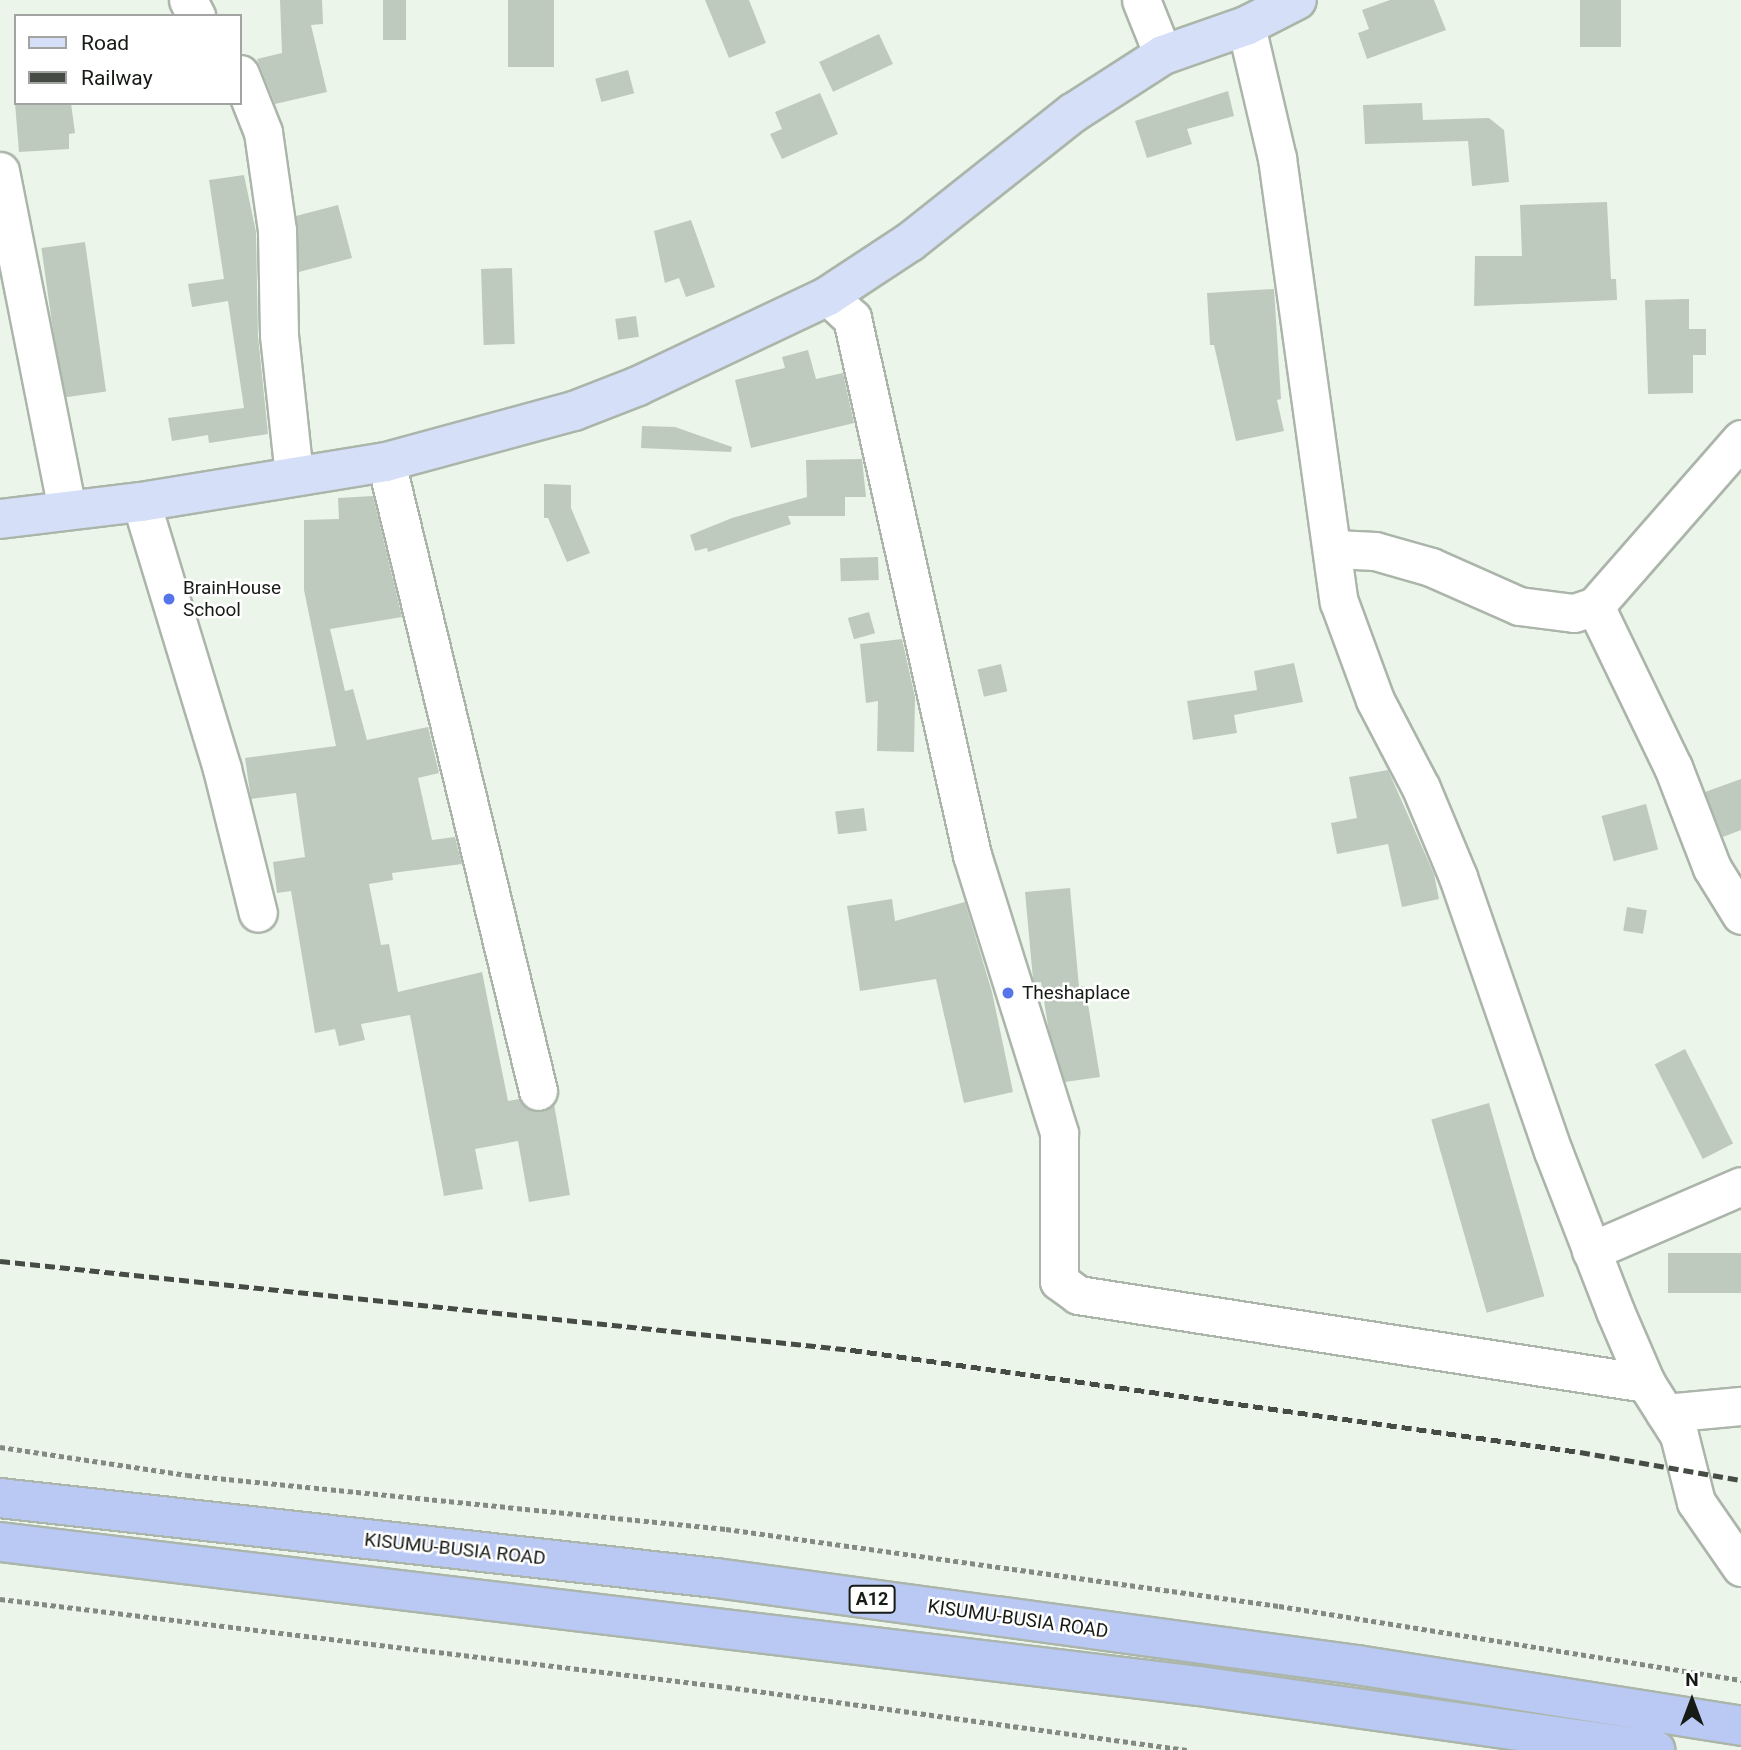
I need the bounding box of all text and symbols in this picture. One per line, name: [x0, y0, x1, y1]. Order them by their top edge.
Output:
legend: [14, 14, 242, 105]
text: Road: [81, 31, 129, 55]
text: Railway: [81, 66, 153, 90]
place label: BrainHouse School: [183, 577, 281, 621]
marker: BrainHouse School: [161, 591, 177, 607]
place label: Theshaplace: [1022, 982, 1130, 1004]
marker: Theshaplace: [1000, 985, 1016, 1001]
street label: KISUMU-BUSIA ROAD: [363, 1528, 547, 1570]
road number: A12: [848, 1584, 896, 1614]
street label: KISUMU-BUSIA ROAD: [926, 1595, 1110, 1643]
north arrow: [1657, 1666, 1727, 1736]
text: N: [1685, 1668, 1699, 1691]

